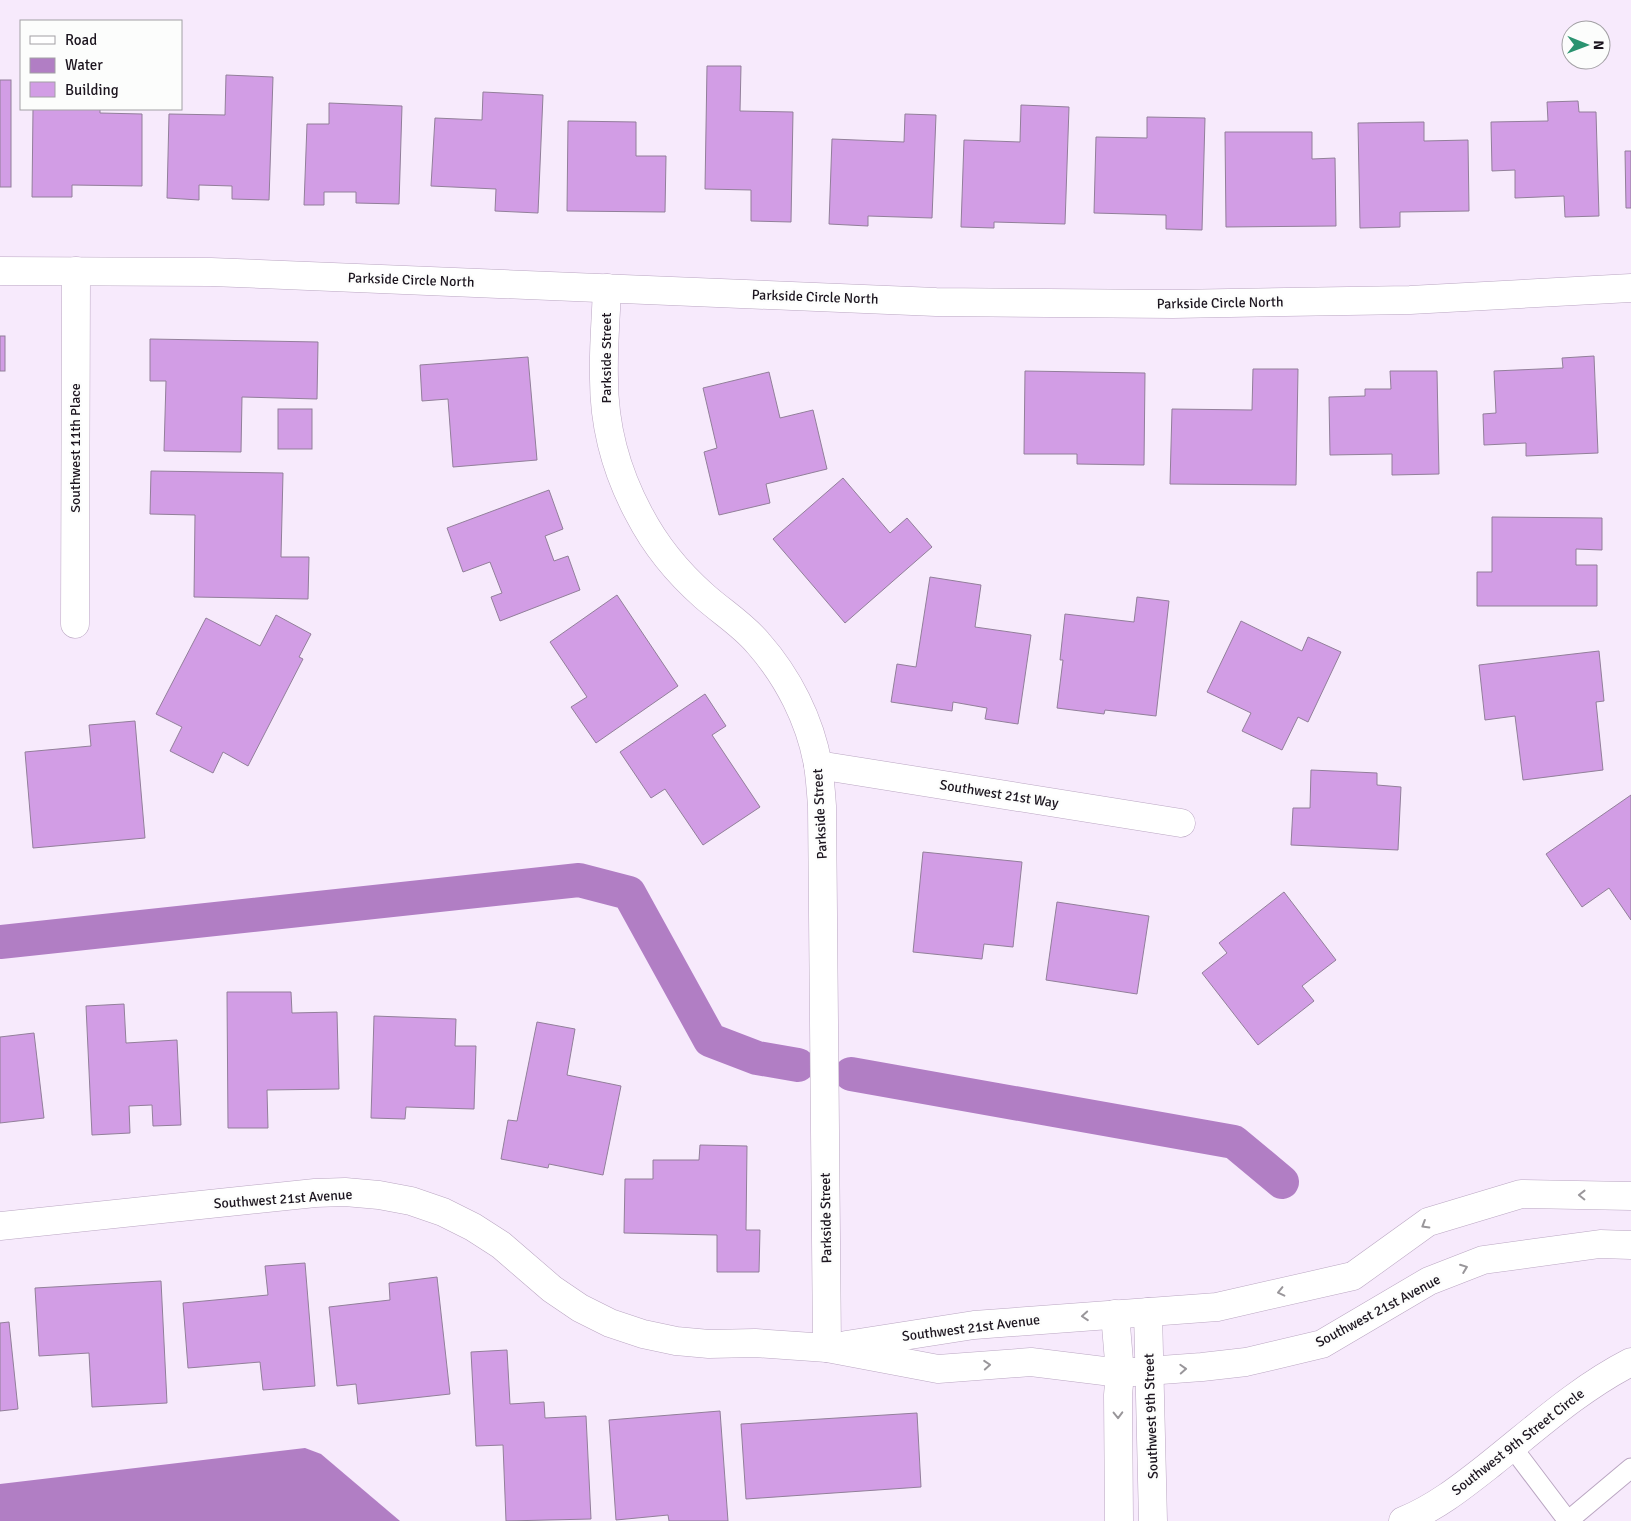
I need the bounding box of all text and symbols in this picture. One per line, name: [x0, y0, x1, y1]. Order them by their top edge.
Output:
legend: [20, 20, 182, 110]
north arrow: [1561, 20, 1611, 70]
text: Road: [65, 31, 97, 49]
text: N: [1590, 40, 1607, 50]
text: Water: [65, 56, 103, 74]
text: Building: [65, 81, 119, 99]
street label: Parkside Circle North: [347, 269, 475, 291]
street label: Parkside Circle North: [751, 286, 879, 308]
street label: Parkside Circle North: [1156, 293, 1284, 313]
street label: Parkside Street: [598, 312, 615, 403]
street label: Southwest 11th Place: [67, 383, 84, 513]
street label: Parkside Street: [809, 768, 831, 860]
street label: Southwest 21st Way: [938, 776, 1060, 812]
street label: Parkside Street: [817, 1172, 835, 1264]
street label: Southwest 21st Avenue: [213, 1186, 353, 1212]
one-way arrow: [1578, 1190, 1586, 1200]
one-way arrow: [1421, 1218, 1430, 1228]
one-way arrow: [1459, 1263, 1468, 1274]
street label: Southwest 21st Avenue: [1313, 1271, 1443, 1351]
one-way arrow: [1276, 1286, 1285, 1297]
street label: Southwest 21st Avenue: [901, 1311, 1041, 1345]
one-way arrow: [1081, 1311, 1089, 1322]
street label: Southwest 9th Street: [1140, 1353, 1162, 1479]
one-way arrow: [983, 1360, 991, 1371]
one-way arrow: [1180, 1363, 1188, 1374]
street label: Southwest 9th Street Circle: [1448, 1385, 1588, 1499]
one-way arrow: [1113, 1412, 1123, 1419]

